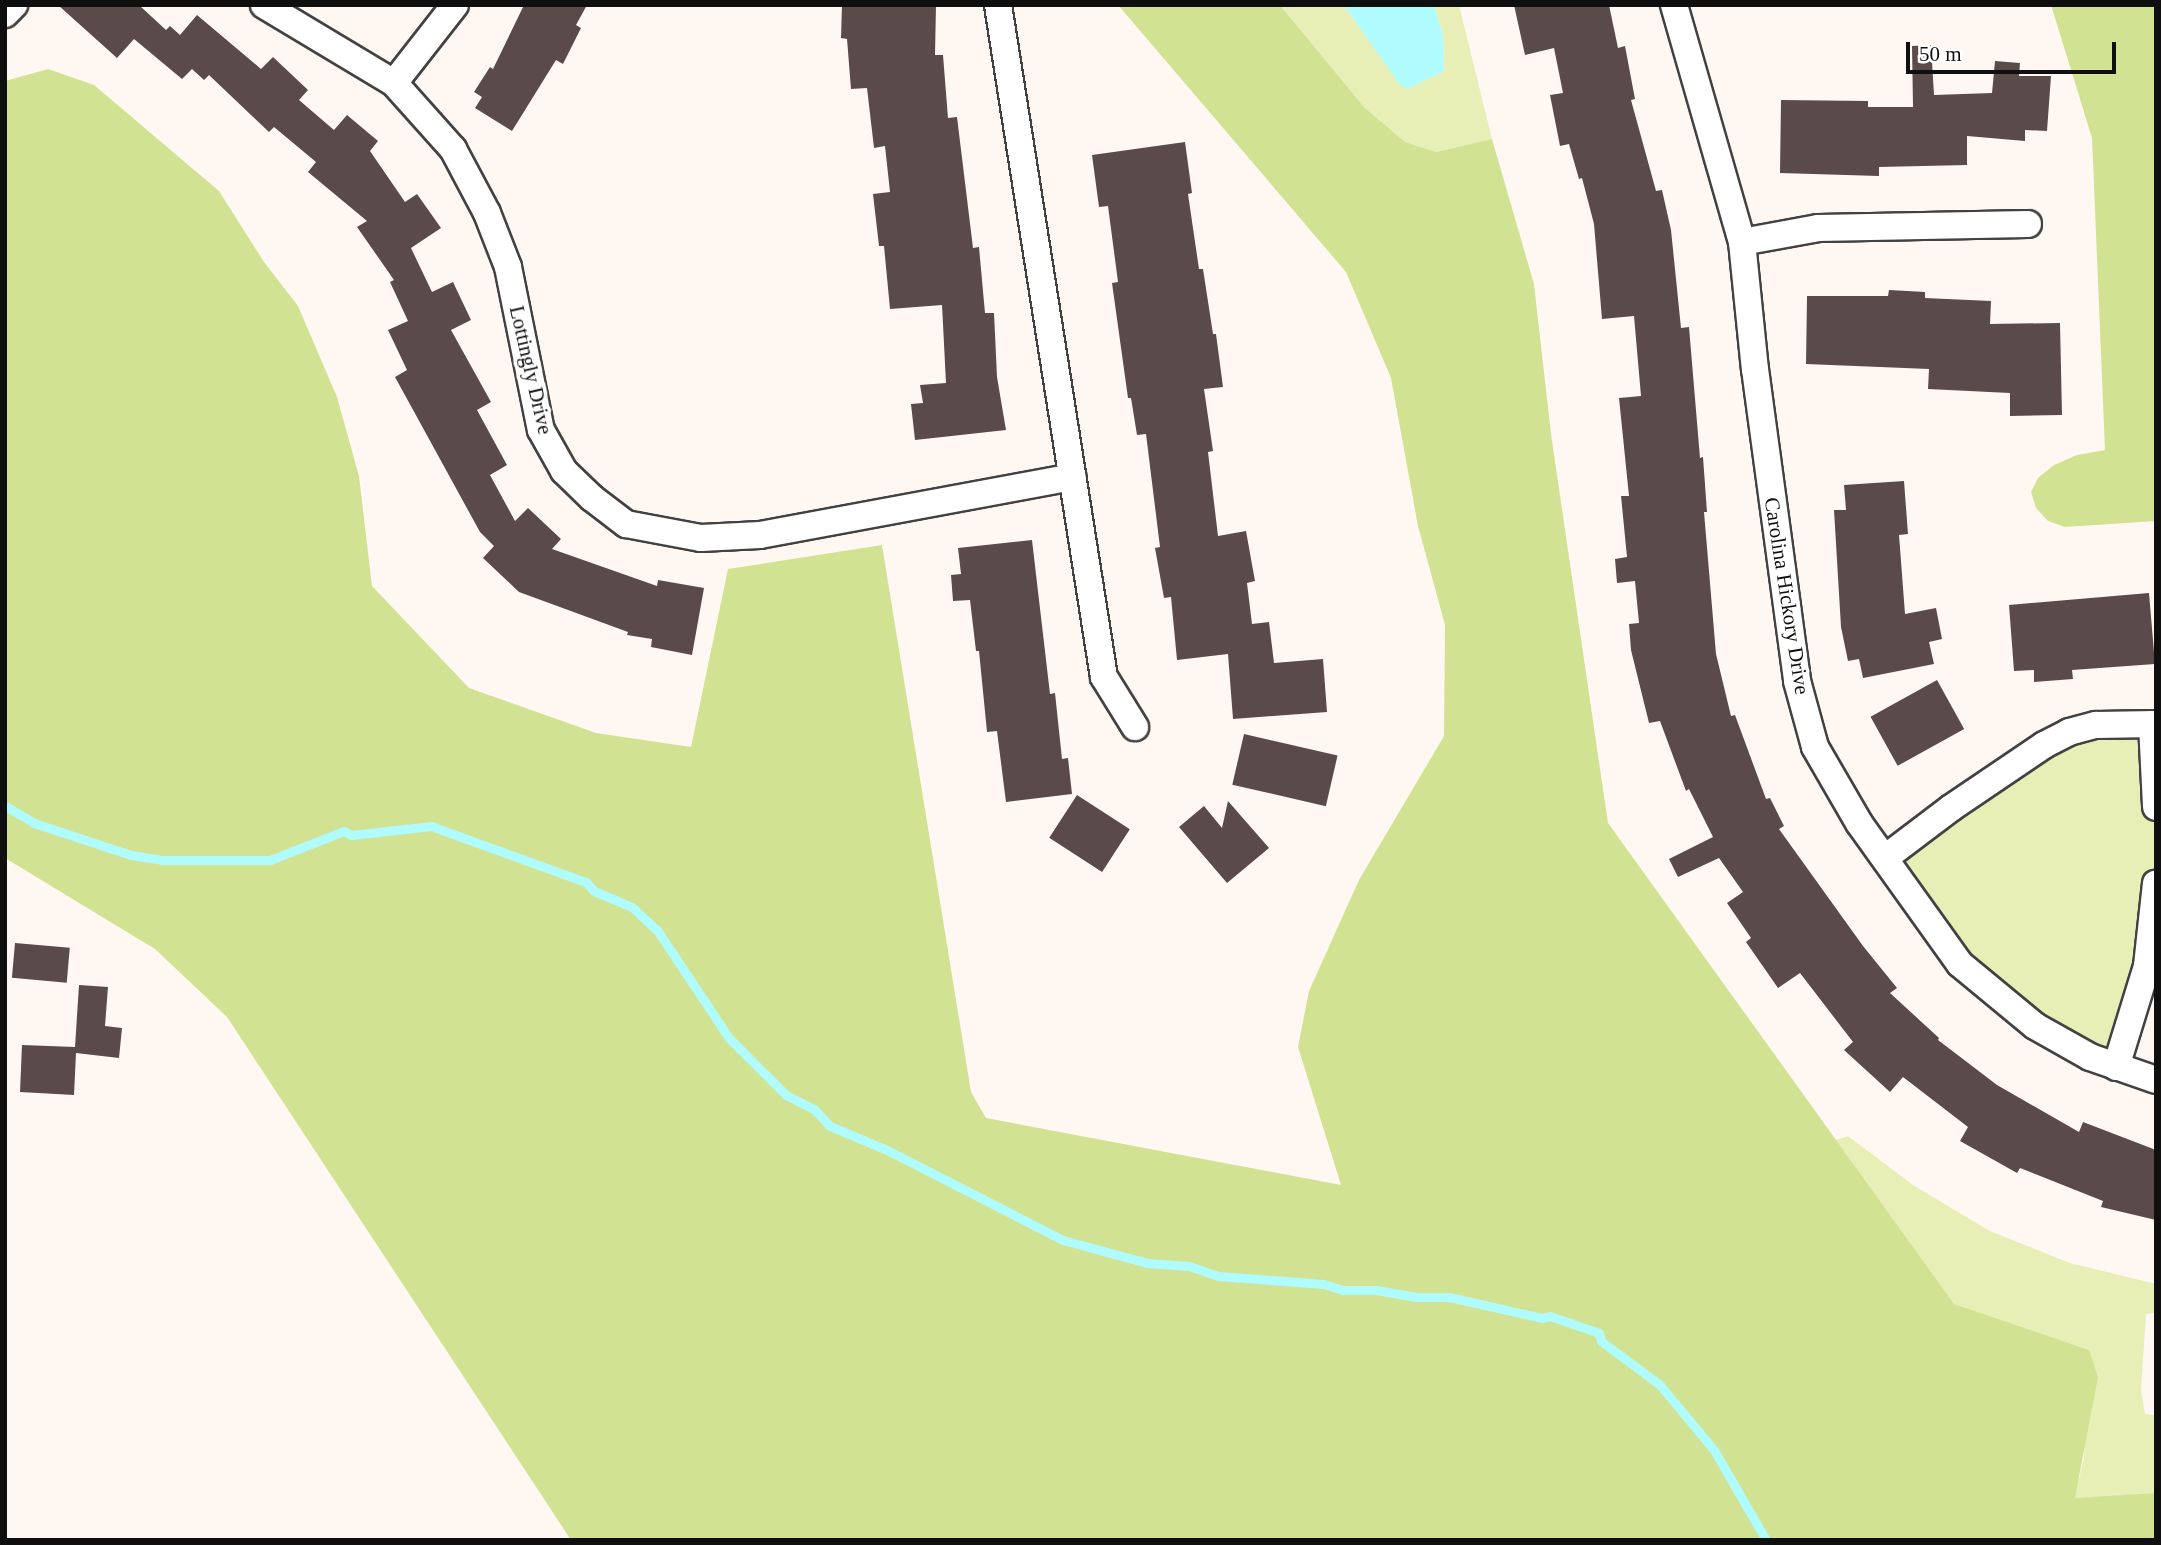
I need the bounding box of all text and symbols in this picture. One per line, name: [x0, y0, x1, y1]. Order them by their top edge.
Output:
scale bar: [1909, 28, 2119, 72]
text: 50 m: [1919, 42, 1962, 66]
street label: Lottingly Drive: [504, 303, 558, 437]
street label: Carolina Hickory Drive: [1759, 496, 1815, 696]

